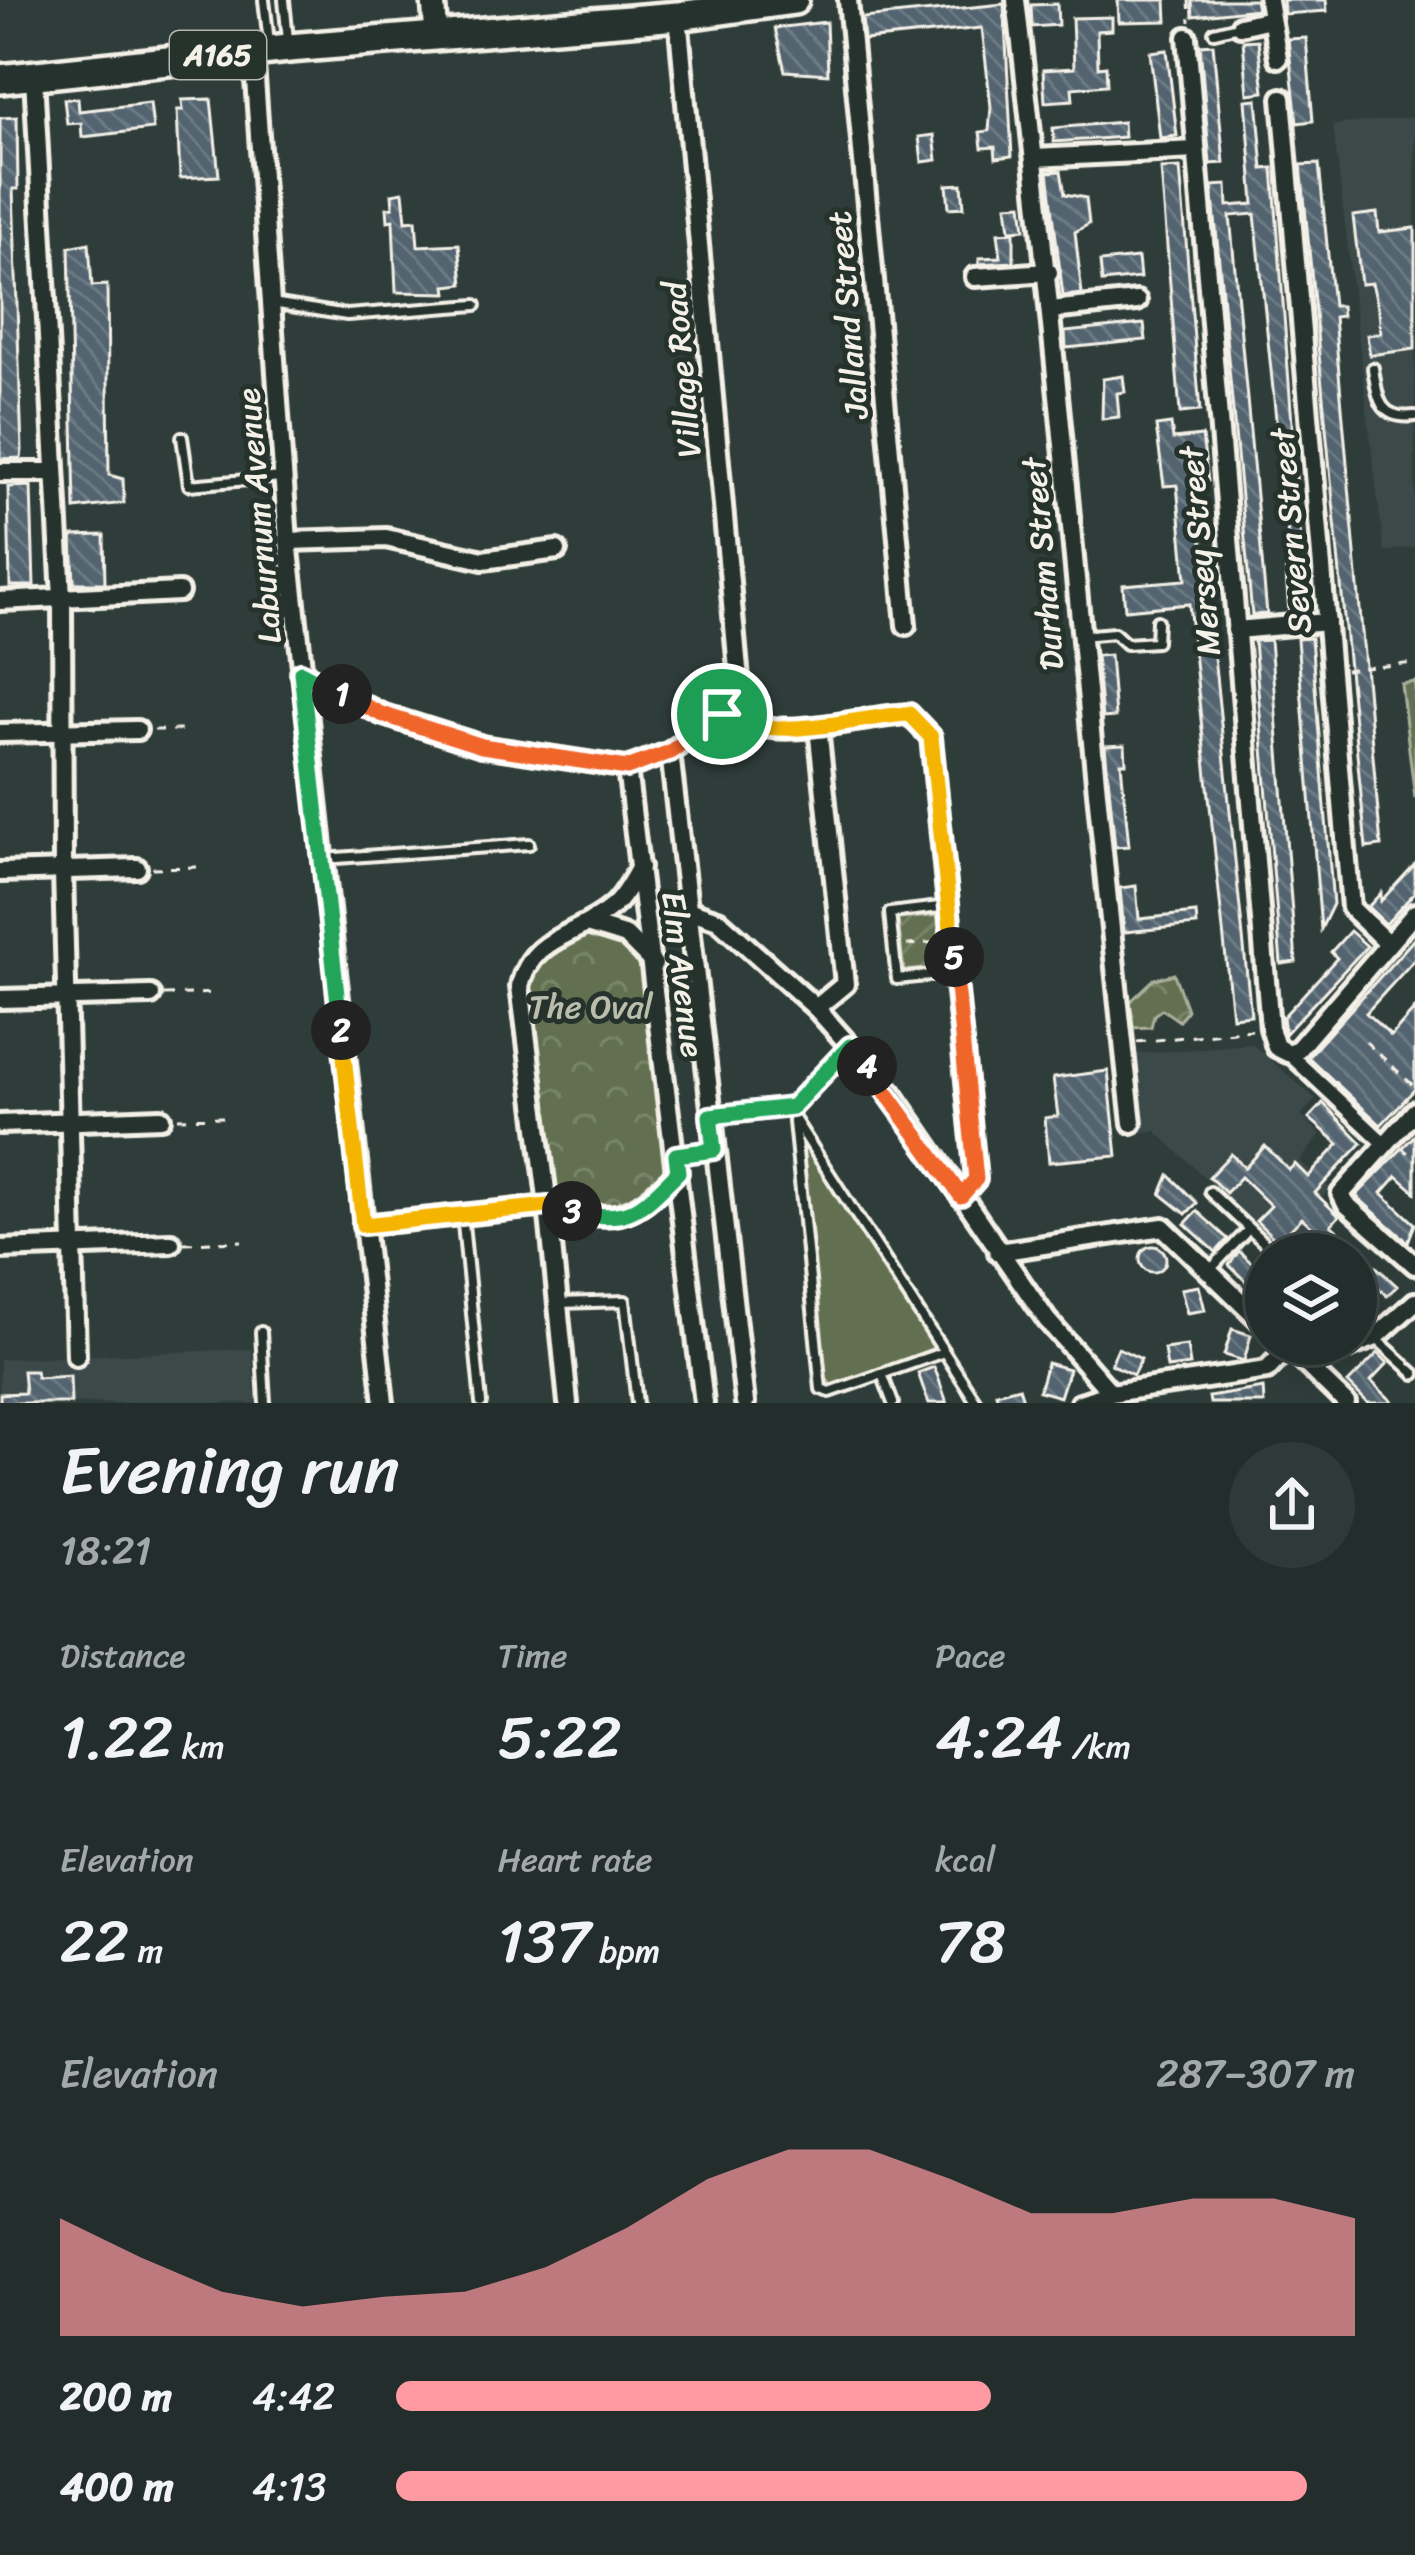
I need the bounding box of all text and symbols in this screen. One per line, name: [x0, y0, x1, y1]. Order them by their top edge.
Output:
road number: A165: [170, 31, 266, 79]
street label: Jalland Street: [810, 209, 886, 422]
street label: Village Road: [645, 277, 719, 460]
street label: Laburnum Avenue: [219, 386, 299, 646]
street label: Severn Street: [1253, 424, 1329, 636]
street label: Mersey Street: [1162, 442, 1238, 658]
street label: Durham Street: [1005, 453, 1081, 673]
pin: [671, 663, 773, 765]
pin: 1: [312, 664, 372, 724]
text: 1: [335, 665, 349, 723]
icon: arrive: [689, 681, 755, 747]
street label: Elm Avenue: [644, 888, 722, 1061]
pin: 5: [924, 927, 984, 987]
text: 5: [944, 928, 964, 986]
park label: The Oval: [529, 978, 654, 1036]
pin: 2: [311, 1000, 371, 1060]
text: 2: [331, 1001, 351, 1059]
pin: 4: [837, 1036, 897, 1096]
text: 4: [857, 1037, 877, 1095]
pin: 3: [542, 1181, 602, 1241]
text: 3: [563, 1182, 581, 1240]
map controls: [1245, 1233, 1377, 1365]
button: layers: [1245, 1233, 1377, 1365]
text: Evening run: [60, 1412, 400, 1529]
button: share: [1229, 1442, 1355, 1568]
text: 18:21: [60, 1516, 151, 1585]
text: Distance: [60, 1627, 185, 1685]
text: Time: [498, 1627, 567, 1685]
text: Pace: [935, 1627, 1005, 1685]
text: 1.22: [60, 1685, 173, 1791]
text: 5:22: [498, 1685, 622, 1791]
text: 4:24: [935, 1685, 1063, 1791]
text: km: [173, 1718, 225, 1776]
text: /km: [1063, 1718, 1131, 1776]
text: Elevation: [60, 1831, 194, 1889]
text: Heart rate: [498, 1831, 653, 1889]
text: kcal: [935, 1831, 995, 1889]
text: 22: [60, 1889, 129, 1995]
text: 137: [498, 1889, 591, 1995]
text: 78: [935, 1889, 1006, 1995]
text: m: [129, 1922, 163, 1980]
text: bpm: [591, 1922, 660, 1980]
text: Elevation: [60, 2039, 218, 2108]
text: 287–307 m: [1156, 2039, 1355, 2108]
text: 200 m: [60, 2362, 172, 2431]
text: 4:42: [252, 2362, 335, 2431]
text: 400 m: [60, 2452, 174, 2521]
text: 4:13: [252, 2452, 326, 2521]

